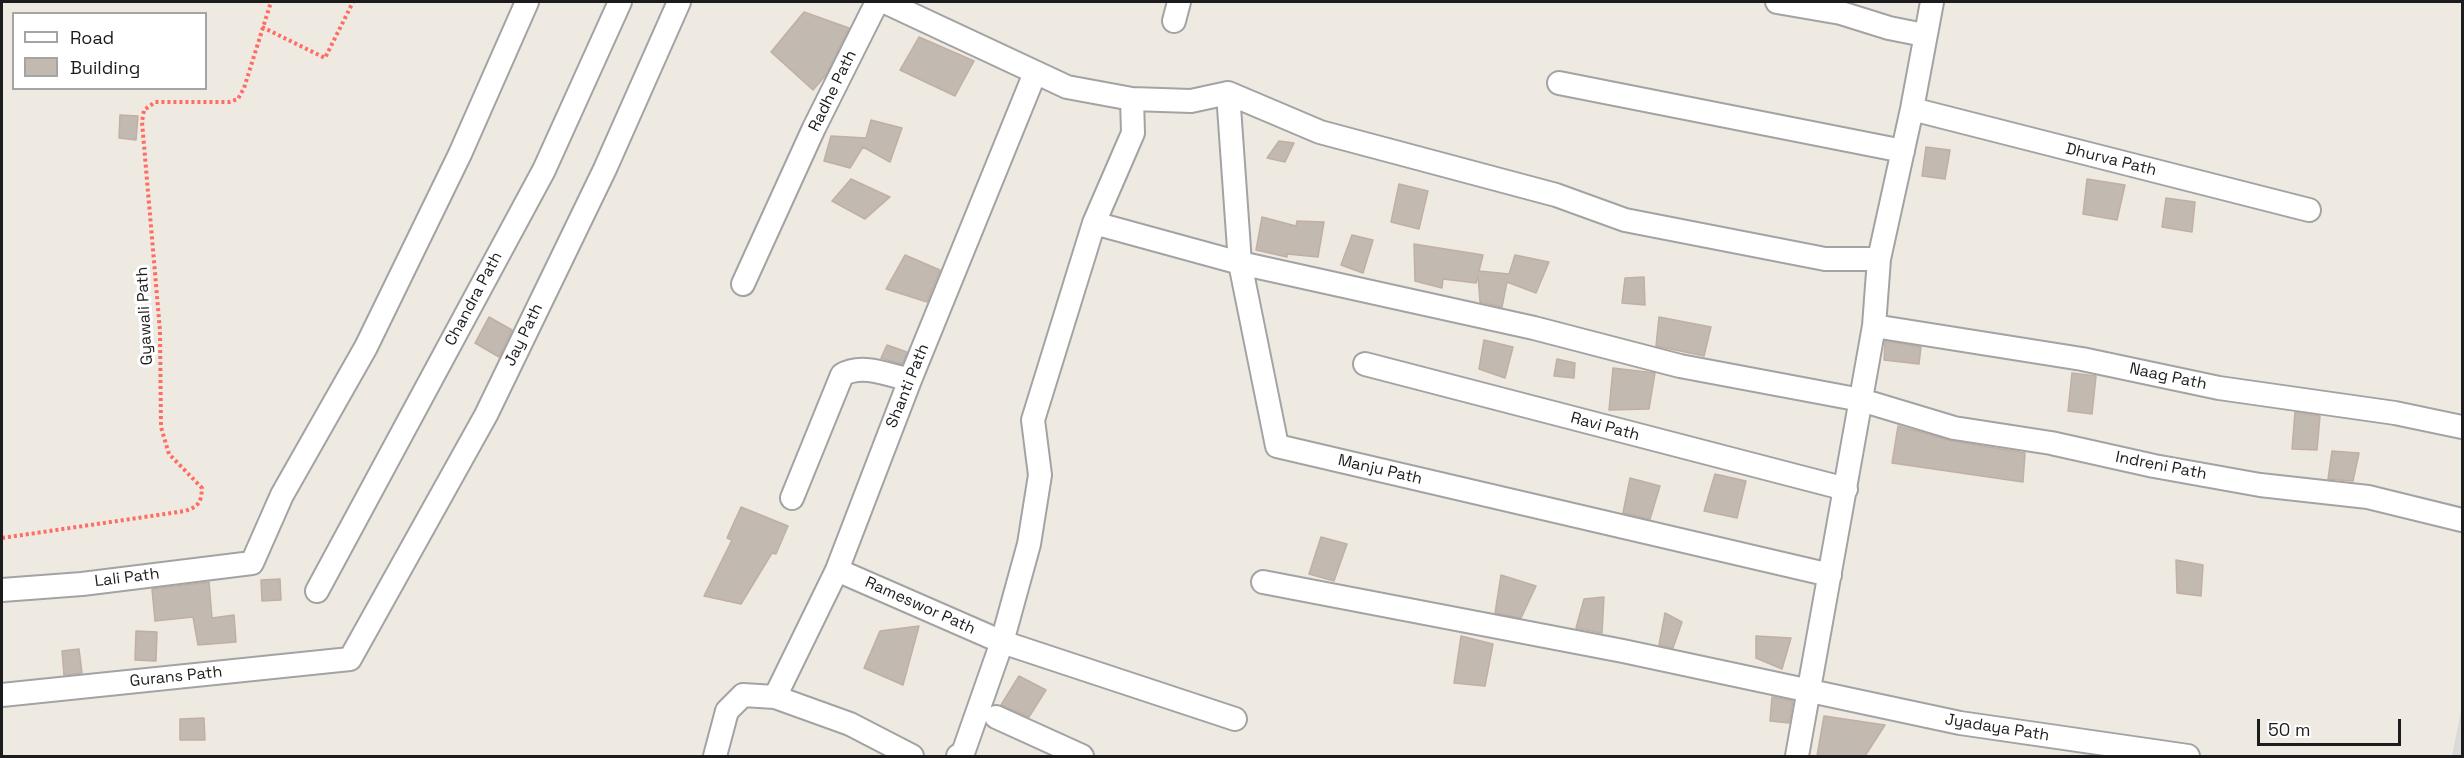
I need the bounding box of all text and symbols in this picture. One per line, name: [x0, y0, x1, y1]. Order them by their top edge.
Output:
legend: [12, 12, 207, 90]
text: Road: [70, 26, 114, 49]
street label: Radhe Path: [805, 47, 861, 135]
text: Building: [70, 56, 140, 79]
street label: Dhurva Path: [2064, 139, 2158, 181]
street label: Chandra Path: [441, 249, 507, 349]
street label: Gyawali Path: [133, 266, 157, 366]
street label: Jay Path: [501, 301, 547, 369]
street label: Shanti Path: [882, 341, 934, 431]
street label: Naag Path: [2128, 359, 2208, 395]
street label: Ravi Path: [1568, 409, 1642, 445]
street label: Indreni Path: [2114, 448, 2208, 484]
street label: Manju Path: [1336, 451, 1424, 489]
street label: Lali Path: [93, 564, 161, 592]
street label: Rameswor Path: [862, 573, 978, 639]
street label: Gurans Path: [129, 663, 223, 691]
scale bar: [2260, 707, 2404, 745]
street label: Jyadaya Path: [1943, 710, 2051, 746]
text: 50 m: [2268, 718, 2310, 741]

